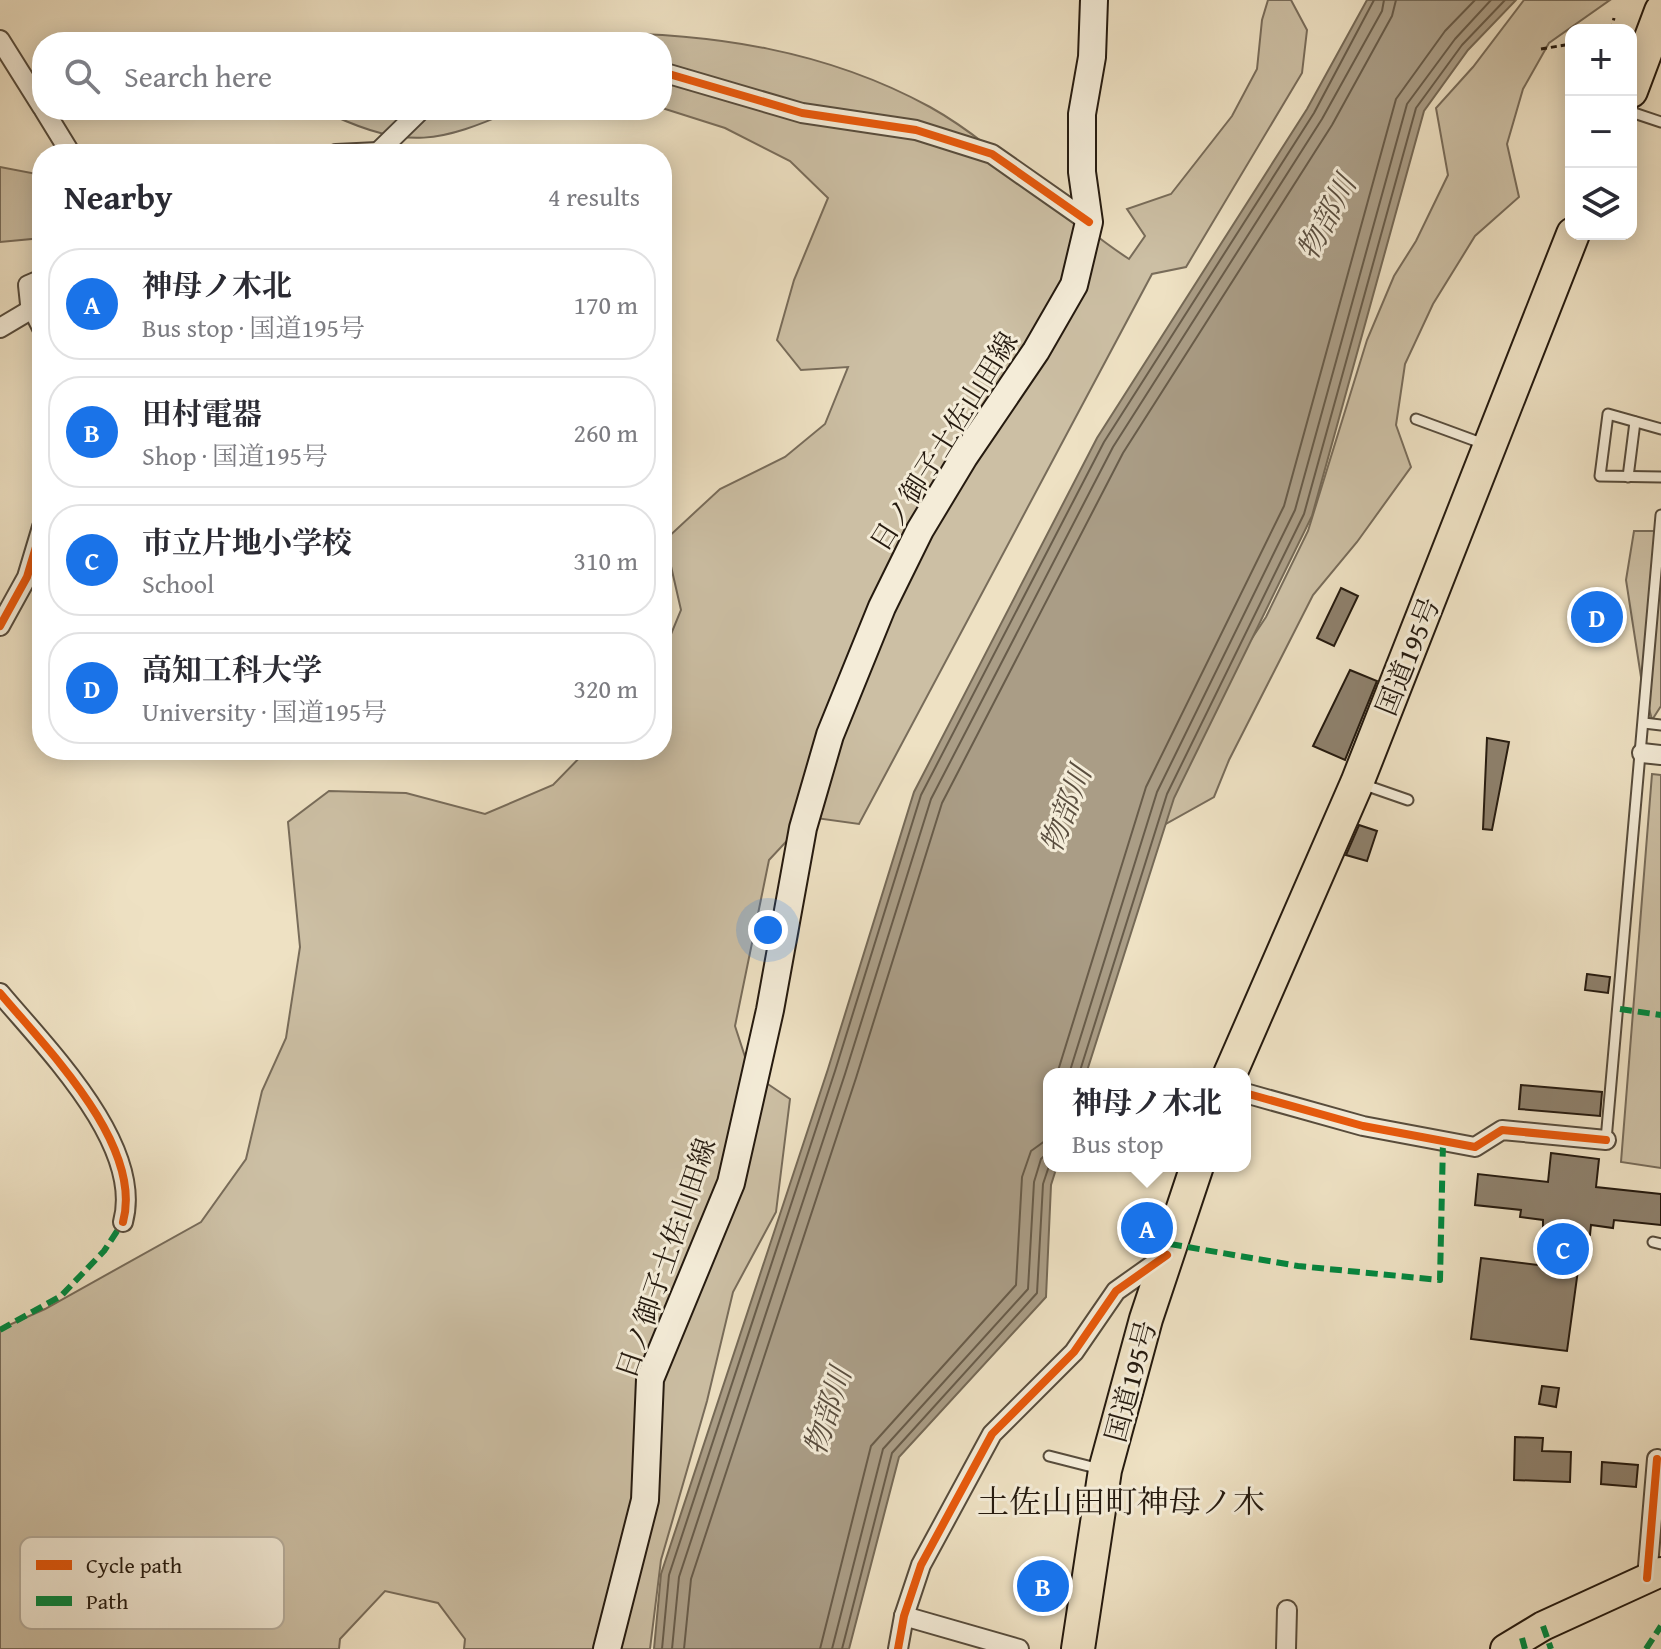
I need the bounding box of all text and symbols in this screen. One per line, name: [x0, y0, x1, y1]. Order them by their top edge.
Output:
map controls: [1565, 24, 1637, 240]
button: +: [1565, 24, 1637, 96]
search box: [32, 32, 672, 120]
icon: search: [60, 54, 104, 98]
text: Search here: [124, 54, 272, 98]
button: −: [1565, 96, 1637, 168]
water label: 物部川: [1285, 164, 1368, 267]
button: layers: [1565, 168, 1637, 240]
text: Nearby: [64, 172, 173, 221]
text: 4 results: [548, 177, 640, 216]
text: 神母ノ木北: [142, 263, 292, 307]
text: A: [84, 285, 100, 324]
text: 170 m: [573, 285, 638, 324]
text: Bus stop · 国道195号: [142, 308, 365, 347]
street label: 日ノ御子土佐山田線: [859, 323, 1027, 559]
text: 田村電器: [142, 391, 262, 435]
text: B: [84, 413, 100, 452]
text: 260 m: [573, 413, 638, 452]
text: Shop · 国道195号: [142, 436, 328, 475]
text: 市立片地小学校: [142, 520, 352, 564]
text: C: [85, 541, 99, 580]
text: 310 m: [573, 541, 638, 580]
text: School: [142, 564, 214, 603]
pin: D: [1571, 587, 1623, 647]
street label: 国道195号: [1365, 591, 1449, 721]
text: 高知工科大学: [142, 647, 322, 691]
text: D: [84, 669, 100, 708]
text: 320 m: [573, 669, 638, 708]
text: University · 国道195号: [142, 692, 387, 731]
water label: 物部川: [1028, 756, 1103, 859]
your location: [748, 910, 788, 950]
popup: [1043, 1068, 1251, 1172]
text: 神母ノ木北: [1072, 1080, 1222, 1124]
text: Bus stop: [1072, 1124, 1164, 1163]
street label: 日ノ御子土佐山田線: [605, 1132, 725, 1384]
pin: A: [1121, 1198, 1173, 1258]
pin: C: [1537, 1219, 1589, 1279]
street label: 国道195号: [1094, 1316, 1166, 1446]
water label: 物部川: [792, 1359, 863, 1461]
district label: 土佐山田町神母ノ木: [977, 1478, 1265, 1525]
legend: [20, 1537, 284, 1629]
text: Cycle path: [86, 1549, 183, 1581]
pin: B: [1017, 1556, 1069, 1616]
text: Path: [86, 1585, 129, 1617]

